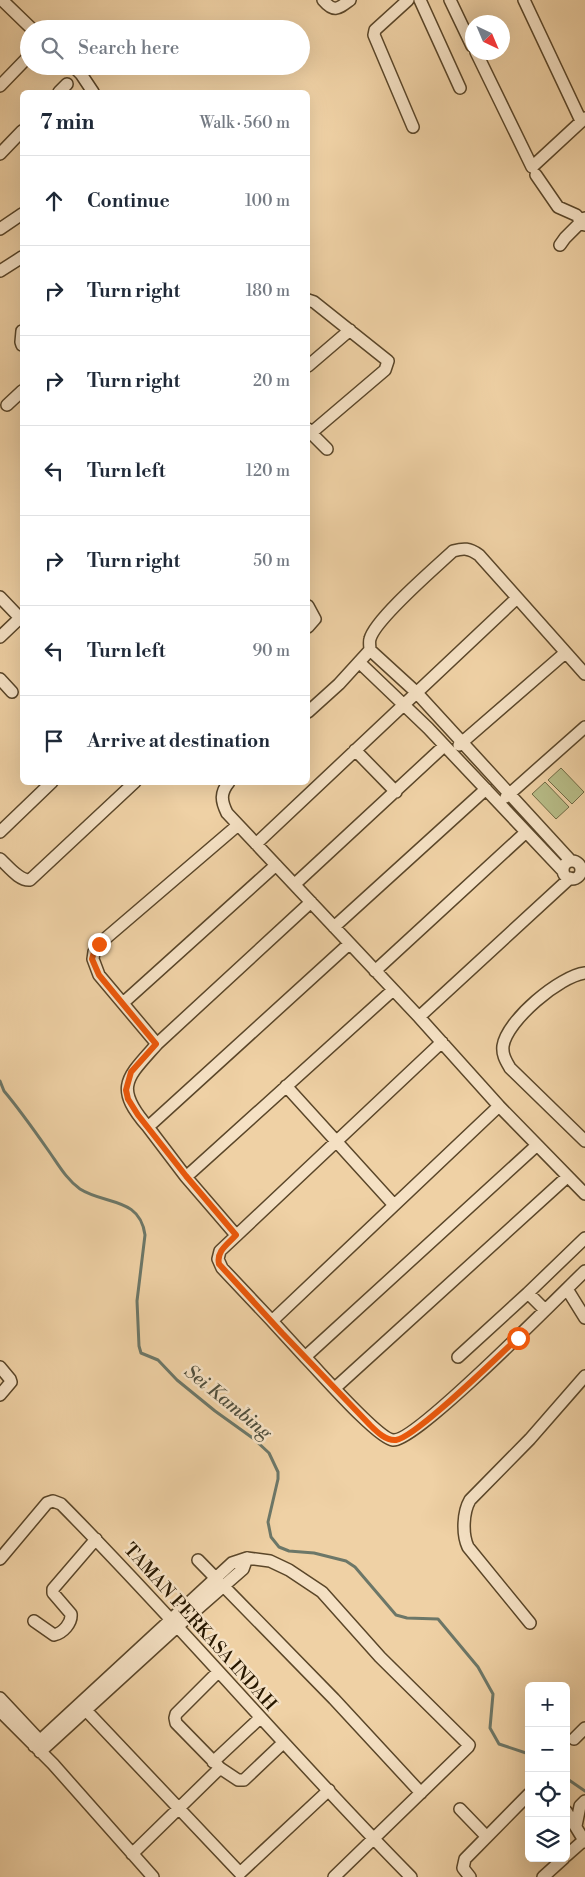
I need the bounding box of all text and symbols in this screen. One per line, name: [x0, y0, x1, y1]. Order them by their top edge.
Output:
north arrow: [465, 15, 510, 60]
search box: [20, 20, 310, 75]
icon: search: [38, 34, 66, 62]
text: Search here: [78, 36, 179, 60]
text: 7 min: [40, 110, 94, 136]
text: Walk · 560 m: [200, 113, 290, 133]
icon: ahead: [40, 187, 68, 215]
text: Continue: [87, 189, 170, 213]
text: 100 m: [245, 191, 290, 211]
icon: right: [40, 277, 68, 305]
text: Turn right: [87, 279, 180, 303]
text: 180 m: [246, 281, 290, 301]
icon: right: [40, 367, 68, 395]
text: Turn right: [87, 369, 180, 393]
text: 20 m: [253, 371, 290, 391]
icon: left: [40, 457, 68, 485]
text: Turn left: [87, 459, 166, 483]
text: 120 m: [246, 461, 290, 481]
icon: right: [40, 547, 68, 575]
text: Turn right: [87, 549, 180, 573]
text: 50 m: [253, 551, 290, 571]
icon: left: [40, 637, 68, 665]
text: Turn left: [87, 639, 166, 663]
text: 90 m: [252, 641, 290, 661]
icon: arrive: [40, 727, 68, 755]
text: Arrive at destination: [87, 729, 270, 753]
route end: [88, 933, 111, 956]
route start: [507, 1327, 530, 1350]
water label: Sei Kambing: [179, 1359, 277, 1445]
street label: TAMAN PERKASA INDAH: [119, 1538, 282, 1716]
map controls: [525, 1682, 570, 1862]
button: +: [525, 1682, 570, 1727]
button: −: [525, 1727, 570, 1772]
button: locate: [525, 1772, 570, 1817]
button: layers: [525, 1817, 570, 1862]

